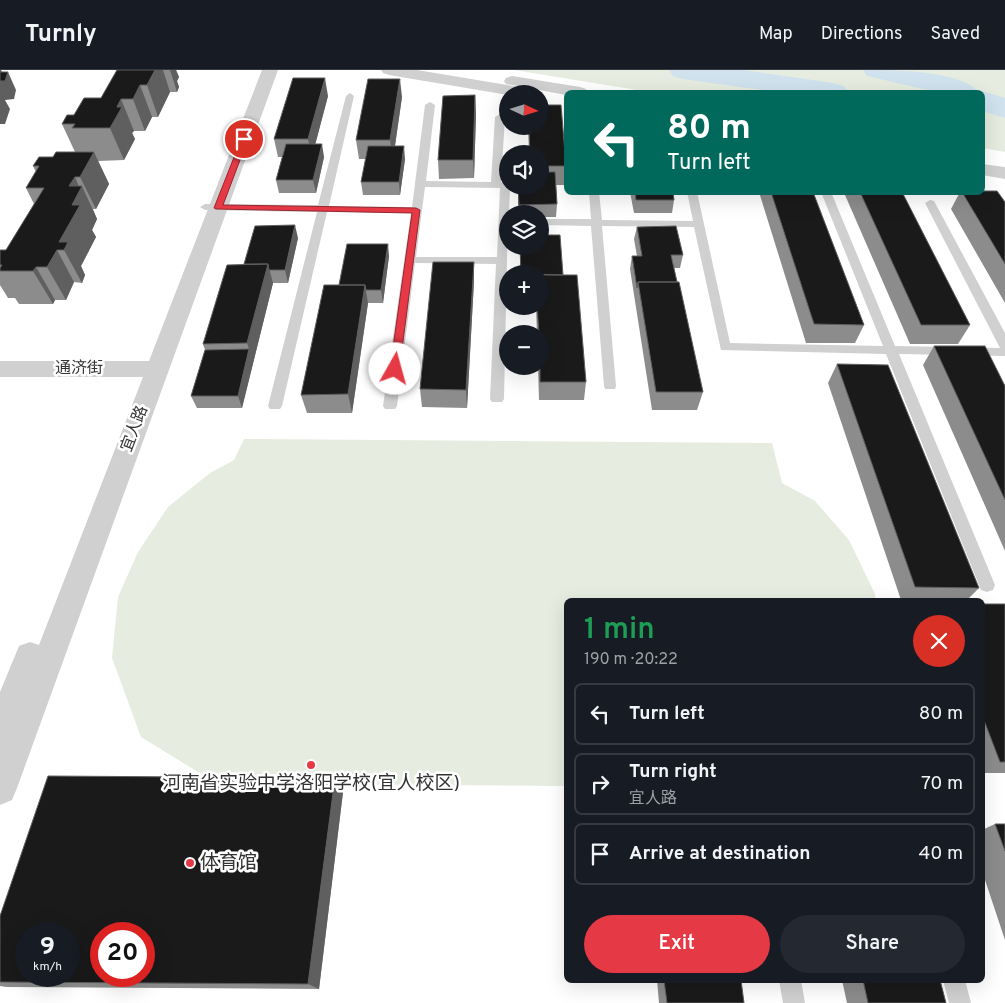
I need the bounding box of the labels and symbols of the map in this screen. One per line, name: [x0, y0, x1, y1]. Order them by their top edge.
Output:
north arrow: [499, 85, 549, 135]
pin: [223, 118, 265, 160]
position arrow: [368, 342, 420, 394]
street label: 通济街: [55, 359, 103, 379]
street label: 宜人路: [117, 403, 153, 455]
marker: 河南省实验中学洛阳学校(宜人校区): [305, 759, 317, 771]
place label: 河南省实验中学洛阳学校(宜人校区): [162, 772, 460, 796]
place label: 体育馆: [200, 851, 257, 875]
marker: 体育馆: [184, 857, 196, 869]
speed limit sign: 20: [90, 922, 155, 987]

